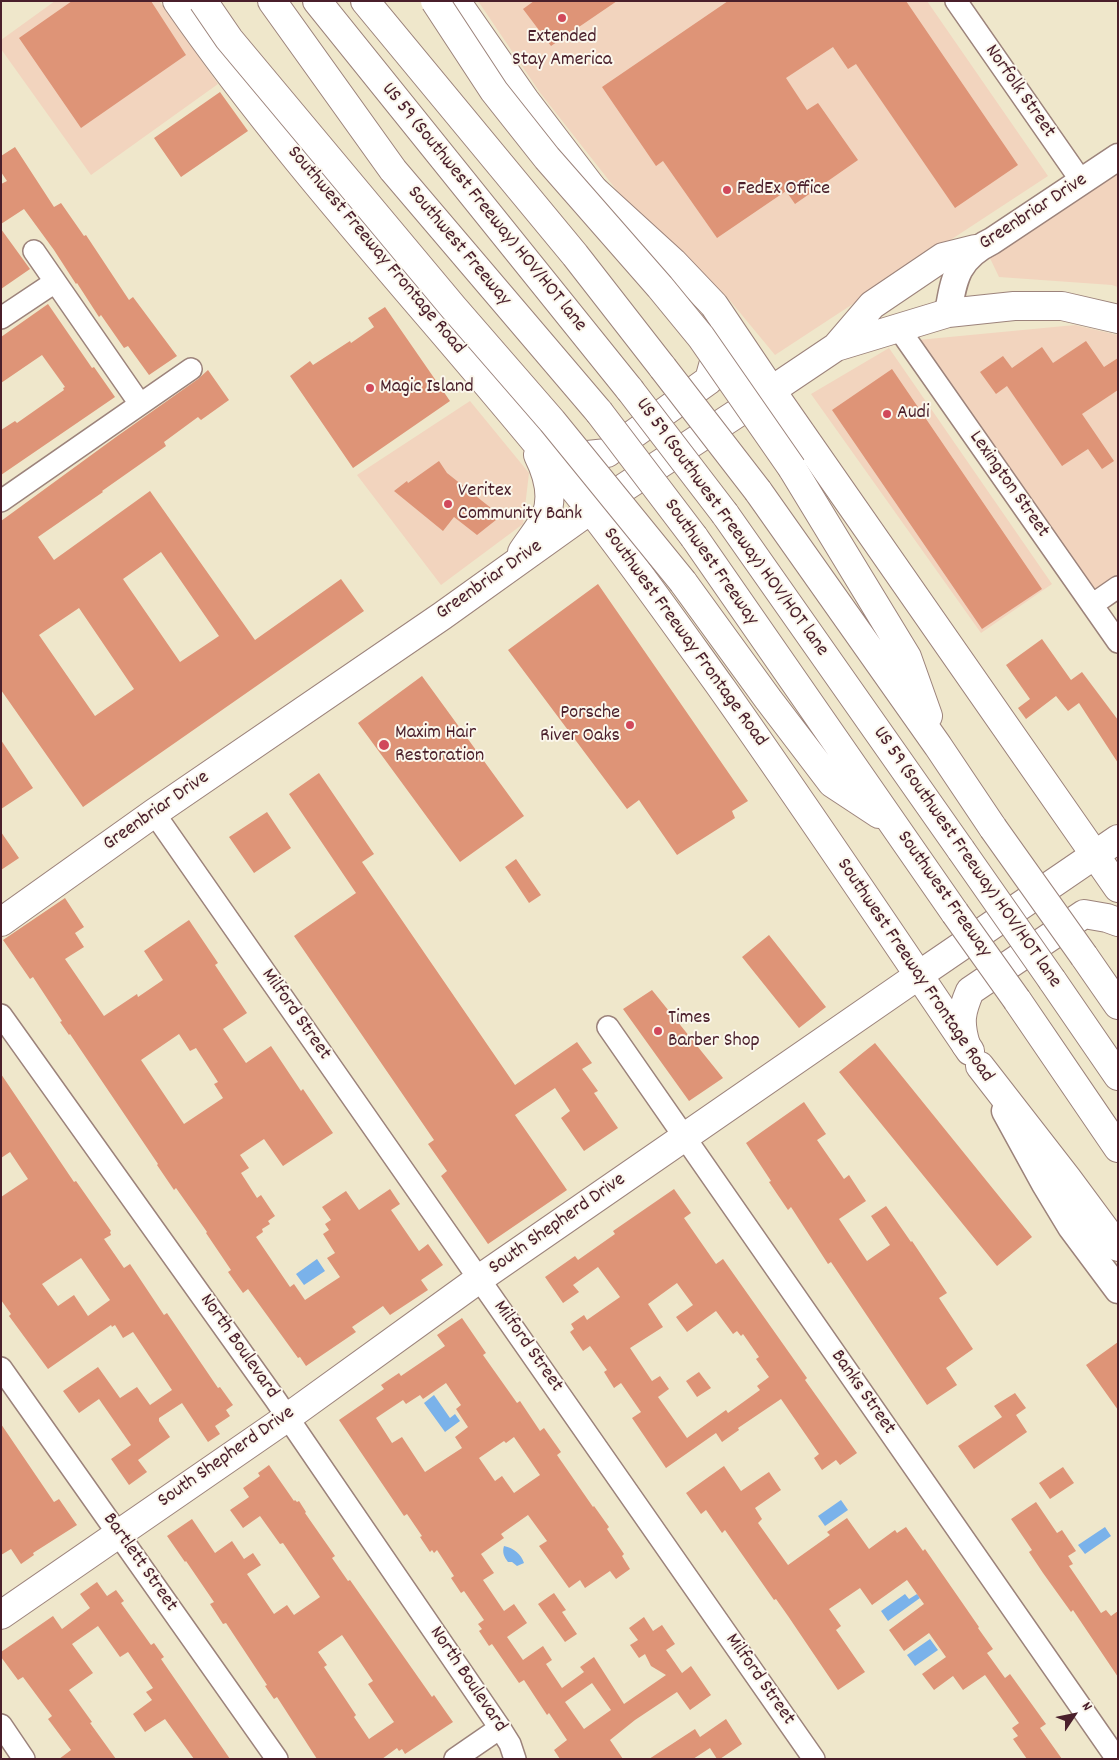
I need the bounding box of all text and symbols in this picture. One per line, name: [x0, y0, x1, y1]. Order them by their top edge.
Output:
marker: Extended Stay America: [556, 12, 568, 24]
place label: Extended Stay America: [512, 26, 612, 73]
street label: Norfolk Street: [978, 41, 1060, 143]
street label: US 59 (Southwest Freeway) HOV/HOT lane: [375, 79, 591, 337]
street label: Southwest Freeway Frontage Road: [281, 142, 469, 360]
street label: Greenbriar Drive: [975, 169, 1093, 257]
place label: FedEx Office: [737, 178, 830, 202]
street label: Southwest Freeway: [401, 182, 515, 312]
marker: FedEx Office: [721, 184, 733, 196]
place label: Magic Island: [380, 376, 474, 400]
marker: Magic Island: [364, 382, 376, 394]
street label: US 59 (Southwest Freeway) HOV/HOT lane: [629, 394, 833, 662]
place label: Audi: [897, 402, 930, 426]
marker: Audi: [881, 408, 893, 420]
street label: Lexington Street: [962, 427, 1054, 543]
place label: Veritex Community Bank: [458, 480, 582, 527]
street label: Southwest Freeway: [657, 495, 763, 631]
marker: Veritex Community Bank: [442, 498, 454, 510]
street label: Southwest Freeway Frontage Road: [597, 524, 771, 752]
street label: Greenbriar Drive: [432, 536, 548, 626]
place label: Porsche River Oaks: [540, 702, 620, 749]
marker: Porsche River Oaks: [624, 719, 636, 731]
place label: Maxim Hair Restoration: [395, 722, 484, 769]
street label: US 59 (Southwest Freeway) HOV/HOT lane: [866, 723, 1066, 993]
marker: Maxim Hair Restoration: [377, 738, 391, 752]
street label: Greenbriar Drive: [99, 767, 215, 857]
street label: Southwest Freeway: [890, 827, 996, 963]
street label: Southwest Freeway Frontage Road: [830, 855, 998, 1087]
street label: Milford Street: [255, 965, 335, 1065]
place label: Times Barber Shop: [668, 1007, 760, 1054]
marker: Times Barber Shop: [652, 1025, 664, 1037]
street label: South Shepherd Drive: [485, 1169, 631, 1281]
street label: North Boulevard: [193, 1290, 283, 1404]
street label: Milford Street: [487, 1297, 567, 1397]
street label: Banks Street: [824, 1346, 900, 1440]
street label: South Shepherd Drive: [154, 1402, 300, 1514]
street label: Bartlett Street: [96, 1509, 182, 1617]
street label: North Boulevard: [423, 1623, 511, 1737]
street label: Milford Street: [719, 1630, 799, 1730]
north arrow: [1049, 1690, 1099, 1740]
text: N: [1076, 1698, 1097, 1715]

